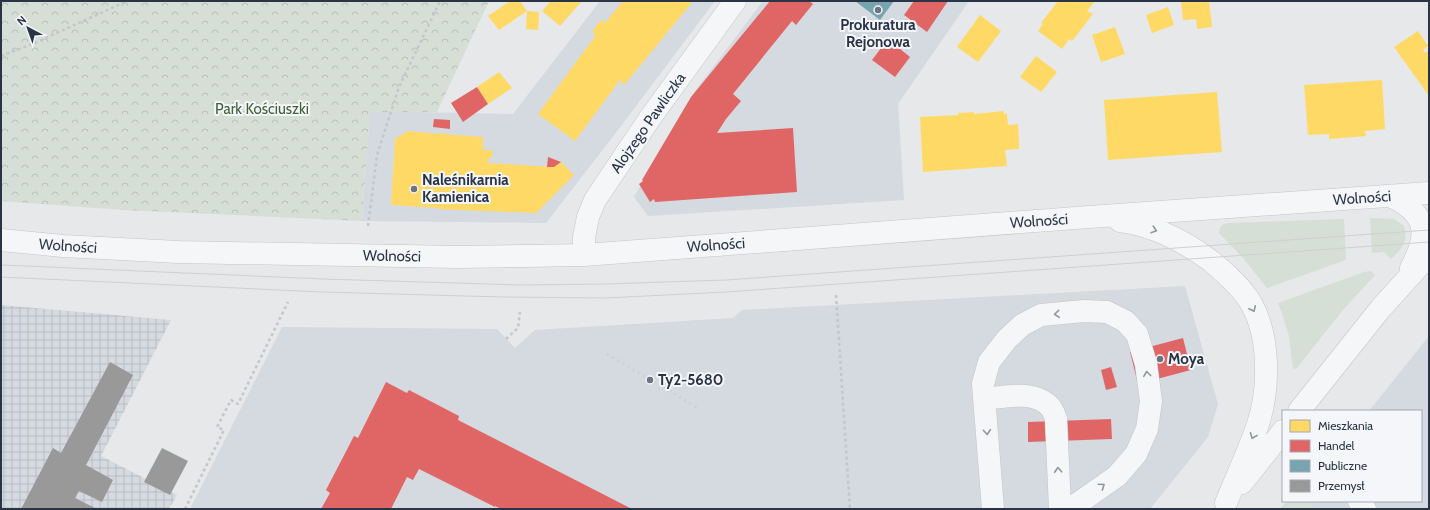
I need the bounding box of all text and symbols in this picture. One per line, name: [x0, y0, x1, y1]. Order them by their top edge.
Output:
marker: Prokuratura Rejonowa: [873, 5, 883, 15]
north arrow: [8, 8, 48, 48]
text: N: [14, 13, 29, 28]
place label: Prokuratura Rejonowa: [840, 16, 916, 51]
street label: Alojzego Pawliczka: [607, 69, 690, 177]
park label: Park Kościuszki: [215, 100, 309, 118]
place label: Naleśnikarnia Kamienica: [422, 171, 509, 206]
marker: Naleśnikarnia Kamienica: [409, 184, 419, 194]
street label: Wolności: [1332, 187, 1392, 209]
street label: Wolności: [1009, 210, 1069, 232]
one-way arrow: [1151, 225, 1158, 234]
street label: Wolności: [686, 234, 746, 256]
street label: Wolności: [38, 235, 98, 257]
street label: Wolności: [363, 246, 421, 266]
one-way arrow: [1248, 305, 1256, 313]
one-way arrow: [1053, 309, 1060, 318]
place label: Moya: [1168, 350, 1205, 368]
marker: Moya: [1155, 354, 1165, 364]
place label: Ty2-5680: [658, 371, 723, 389]
one-way arrow: [1143, 371, 1152, 377]
marker: Ty2-5680: [645, 375, 655, 385]
legend: [1282, 410, 1422, 502]
text: Mieszkania: [1318, 418, 1373, 433]
one-way arrow: [982, 429, 991, 435]
one-way arrow: [1250, 432, 1258, 439]
text: Handel: [1318, 438, 1355, 453]
text: Publiczne: [1318, 458, 1367, 473]
one-way arrow: [1054, 467, 1062, 473]
text: Przemysł: [1318, 478, 1365, 493]
one-way arrow: [1098, 484, 1105, 491]

